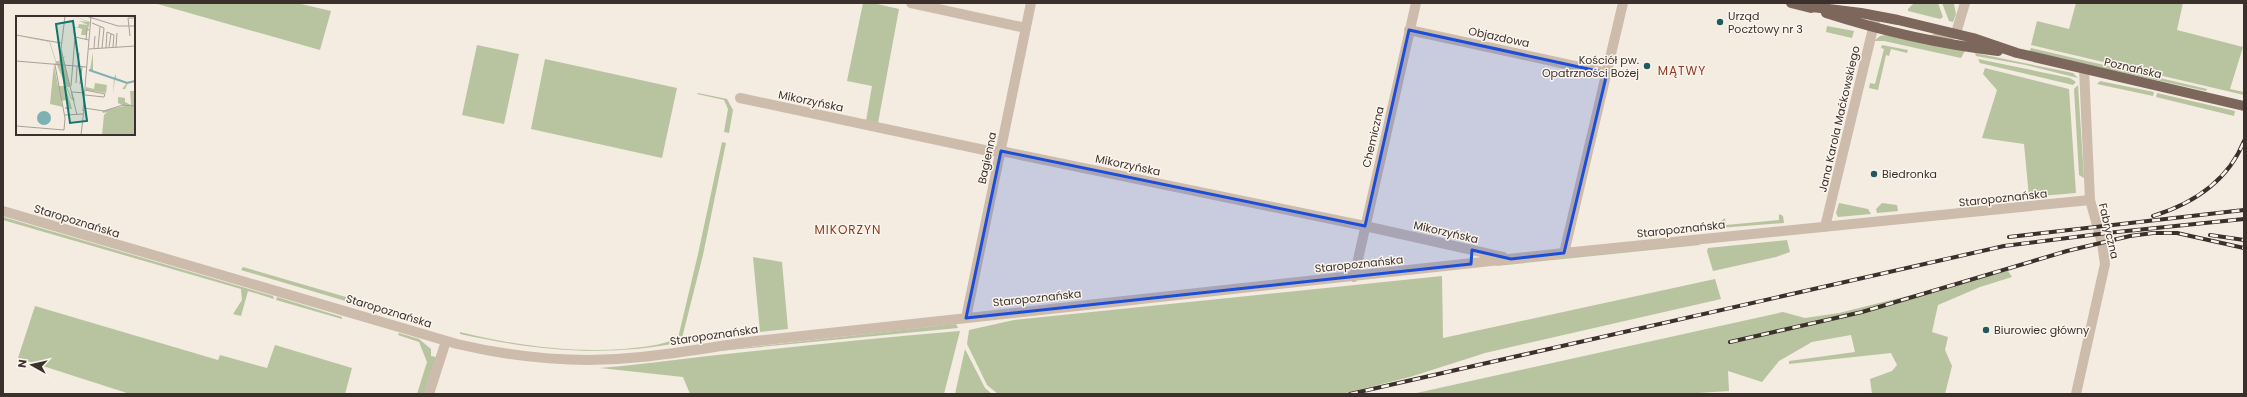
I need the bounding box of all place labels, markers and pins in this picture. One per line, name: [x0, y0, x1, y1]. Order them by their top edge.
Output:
place label: Urząd Pocztowy nr 3: [1728, 8, 1803, 37]
marker: Urząd Pocztowy nr 3: [1715, 17, 1725, 27]
place label: Kościół pw. Opatrzności Bożej: [1542, 52, 1639, 81]
marker: Kościół pw. Opatrzności Bożej: [1642, 61, 1652, 71]
place label: Biedronka: [1882, 166, 1937, 182]
marker: Biedronka: [1869, 169, 1879, 179]
place label: Biurowiec główny: [1994, 322, 2090, 338]
marker: Biurowiec główny: [1981, 325, 1991, 335]

